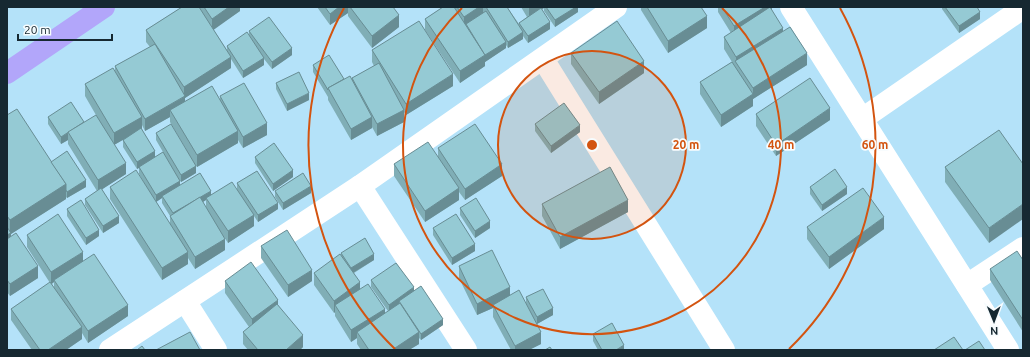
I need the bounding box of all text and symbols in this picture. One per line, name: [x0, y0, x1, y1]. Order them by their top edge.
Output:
scale bar: [18, 16, 112, 42]
text: 20 m: [24, 23, 51, 36]
centre of rings: [585, 138, 599, 152]
text: 20 m: [673, 138, 699, 151]
text: 40 m: [768, 138, 794, 151]
text: 60 m: [862, 138, 888, 151]
north arrow: [974, 301, 1014, 341]
text: N: [990, 325, 998, 337]

